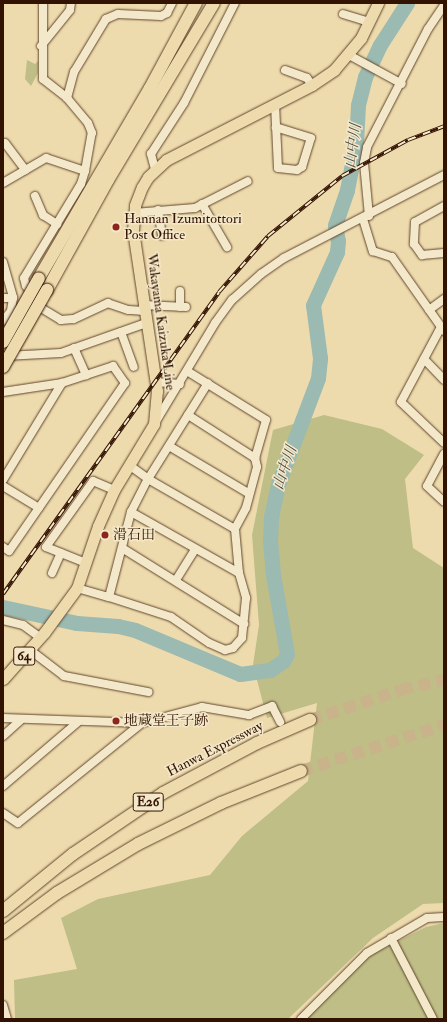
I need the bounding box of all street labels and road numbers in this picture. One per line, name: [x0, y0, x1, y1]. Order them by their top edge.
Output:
street label: Wakayama Kaizuka Line: [143, 253, 179, 391]
road number: 64: [13, 645, 35, 667]
street label: Hanwa Expressway: [164, 717, 266, 781]
road number: E26: [132, 791, 164, 813]

